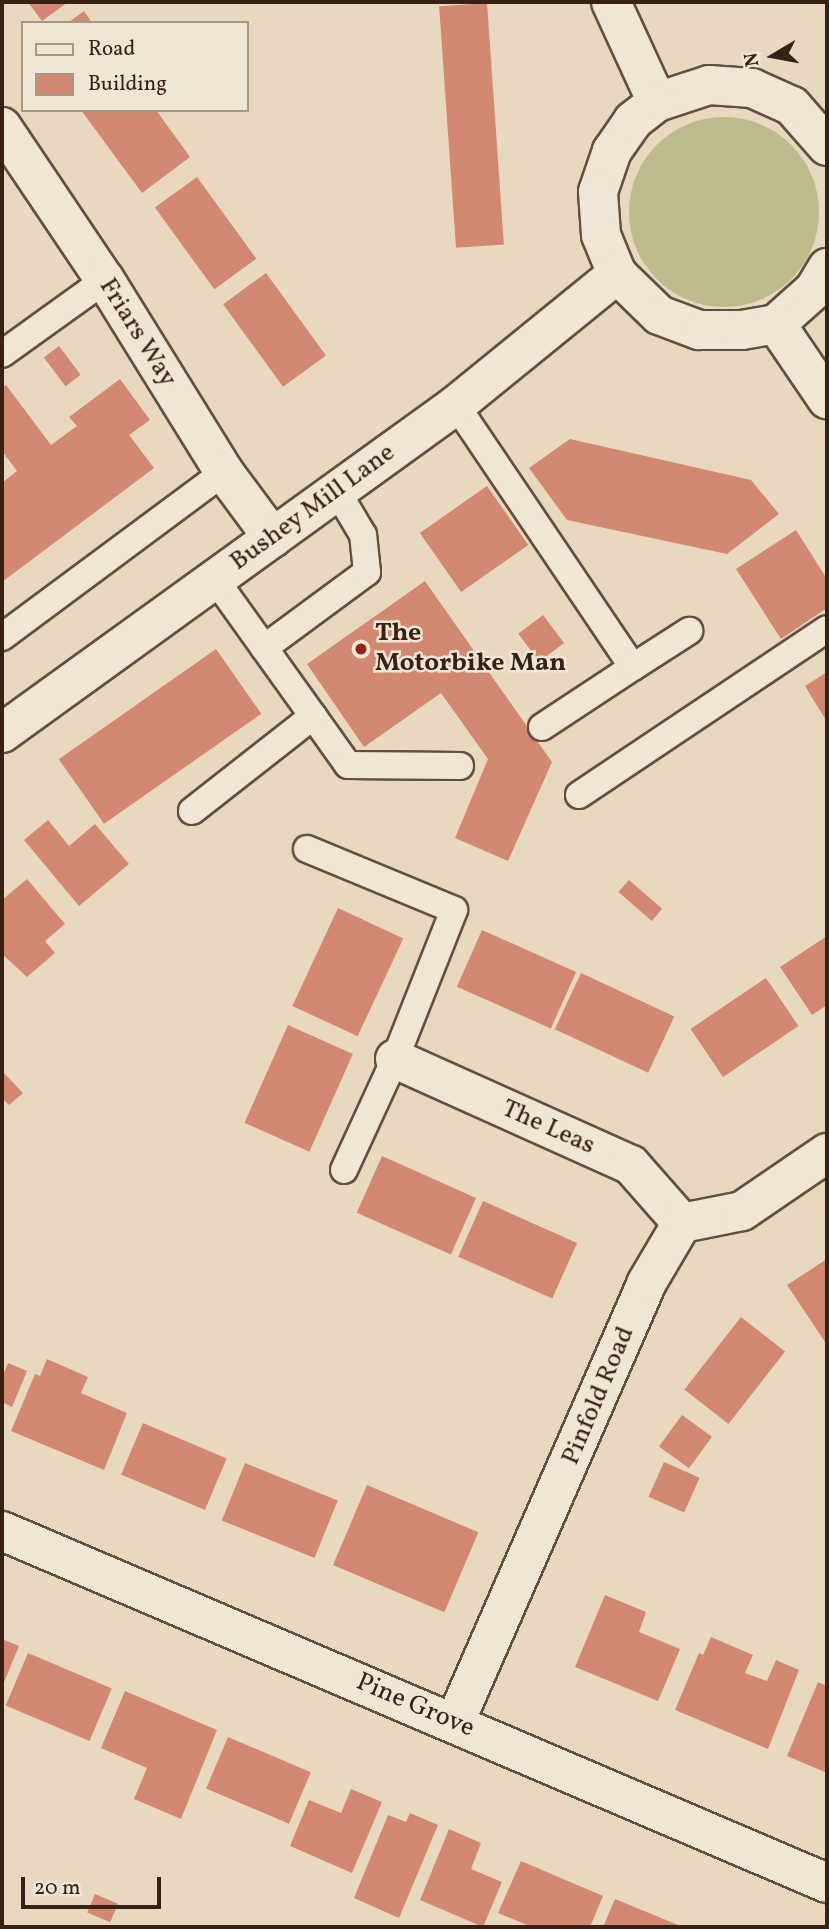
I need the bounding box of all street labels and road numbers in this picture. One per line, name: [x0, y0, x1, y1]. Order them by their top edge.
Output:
street label: Friars Way: [91, 272, 183, 394]
street label: Bushey Mill Lane: [224, 437, 402, 579]
street label: The Leas: [497, 1094, 599, 1162]
street label: Pinfold Road: [556, 1322, 642, 1470]
street label: Pine Grove: [351, 1667, 479, 1745]

